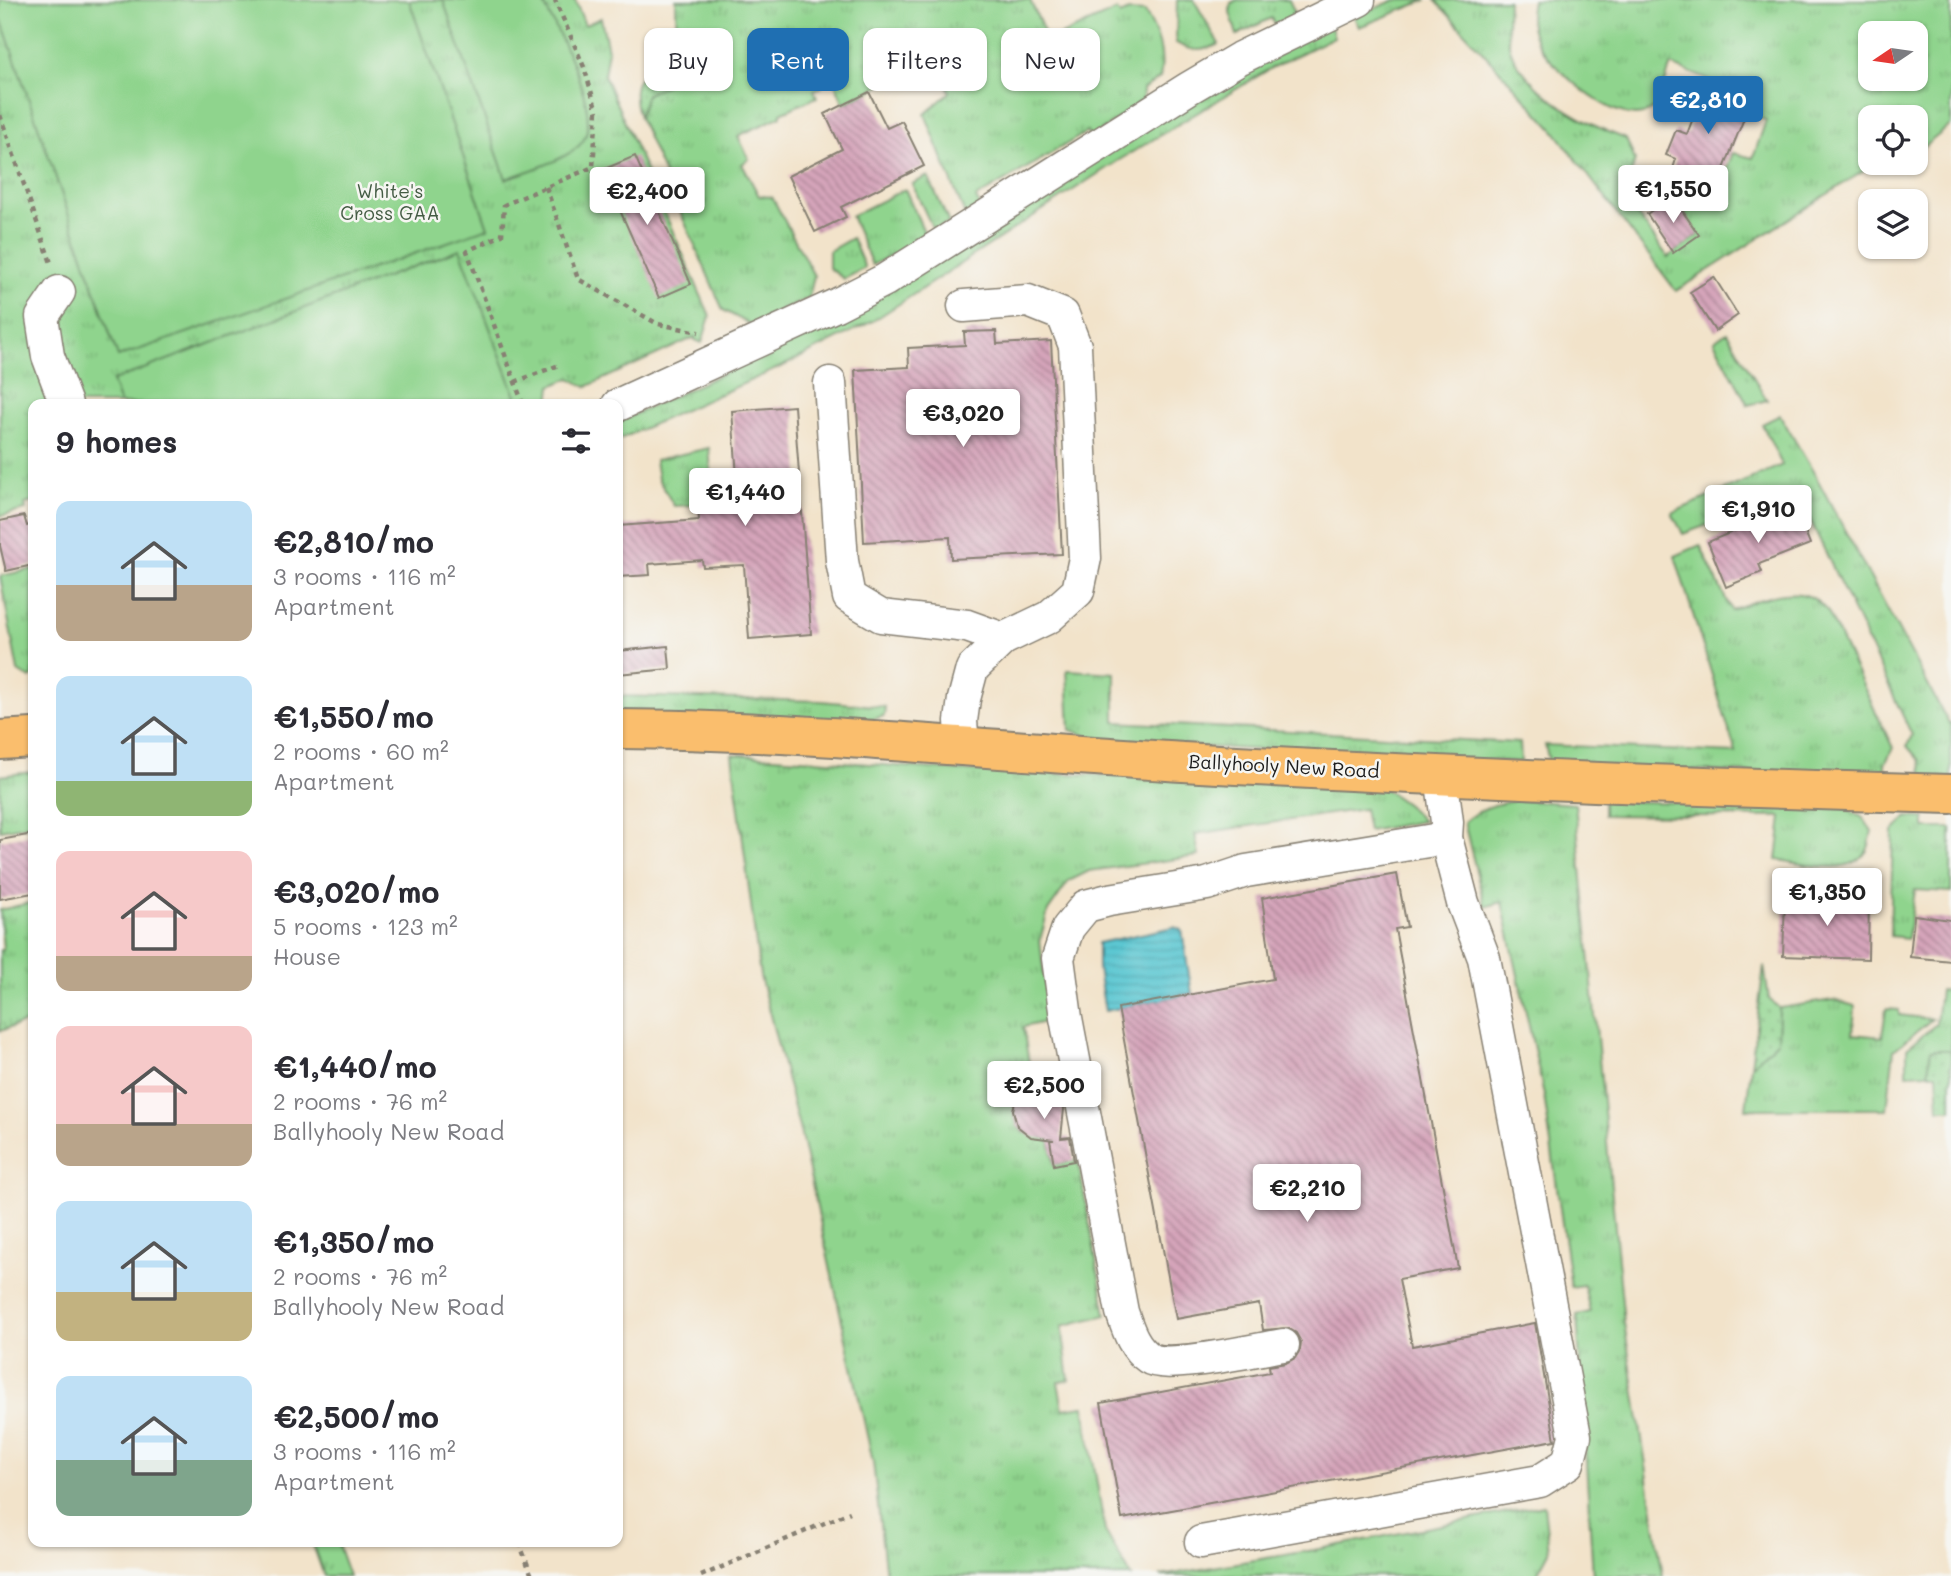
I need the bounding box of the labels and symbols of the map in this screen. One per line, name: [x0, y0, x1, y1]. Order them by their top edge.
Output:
north arrow: [1858, 21, 1928, 91]
pin: €2,810: [1651, 76, 1765, 136]
pin: €1,550: [1616, 166, 1730, 225]
pin: €2,400: [590, 168, 704, 227]
park label: White's Cross GAA: [340, 178, 440, 225]
pin: €3,020: [906, 390, 1020, 449]
pin: €1,440: [688, 468, 802, 528]
pin: €1,910: [1701, 486, 1815, 545]
street label: Ballyhooly New Road: [1188, 748, 1380, 783]
pin: €1,350: [1770, 869, 1884, 928]
pin: €2,500: [987, 1062, 1101, 1121]
pin: €2,210: [1250, 1164, 1364, 1224]

